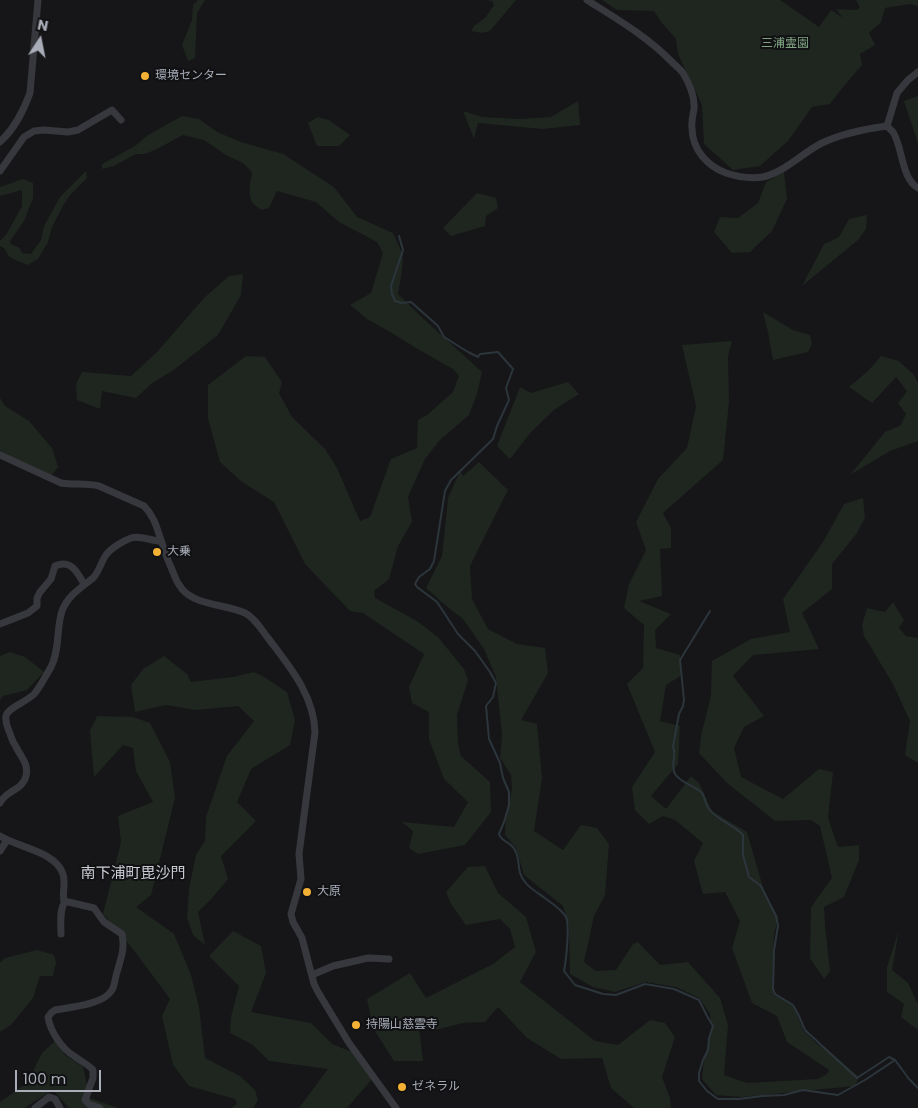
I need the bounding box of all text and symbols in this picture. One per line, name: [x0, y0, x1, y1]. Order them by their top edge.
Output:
text: N: [36, 14, 50, 36]
north arrow: [15, 15, 65, 65]
park label: 三浦霊園: [761, 37, 809, 51]
place label: 環境センター: [155, 69, 227, 83]
marker: 環境センター: [139, 70, 151, 82]
place label: 大乗: [167, 545, 191, 559]
marker: 大乗: [151, 546, 163, 558]
district label: 南下浦町毘沙門: [81, 865, 185, 883]
place label: 大原: [317, 885, 341, 899]
marker: 大原: [301, 886, 313, 898]
place label: 持陽山慈雲寺: [366, 1018, 438, 1032]
marker: 持陽山慈雲寺: [350, 1019, 362, 1031]
scale bar: [18, 1060, 104, 1092]
text: 100 m: [23, 1068, 66, 1089]
place label: ゼネラル: [412, 1080, 460, 1094]
marker: ゼネラル: [396, 1081, 408, 1093]

